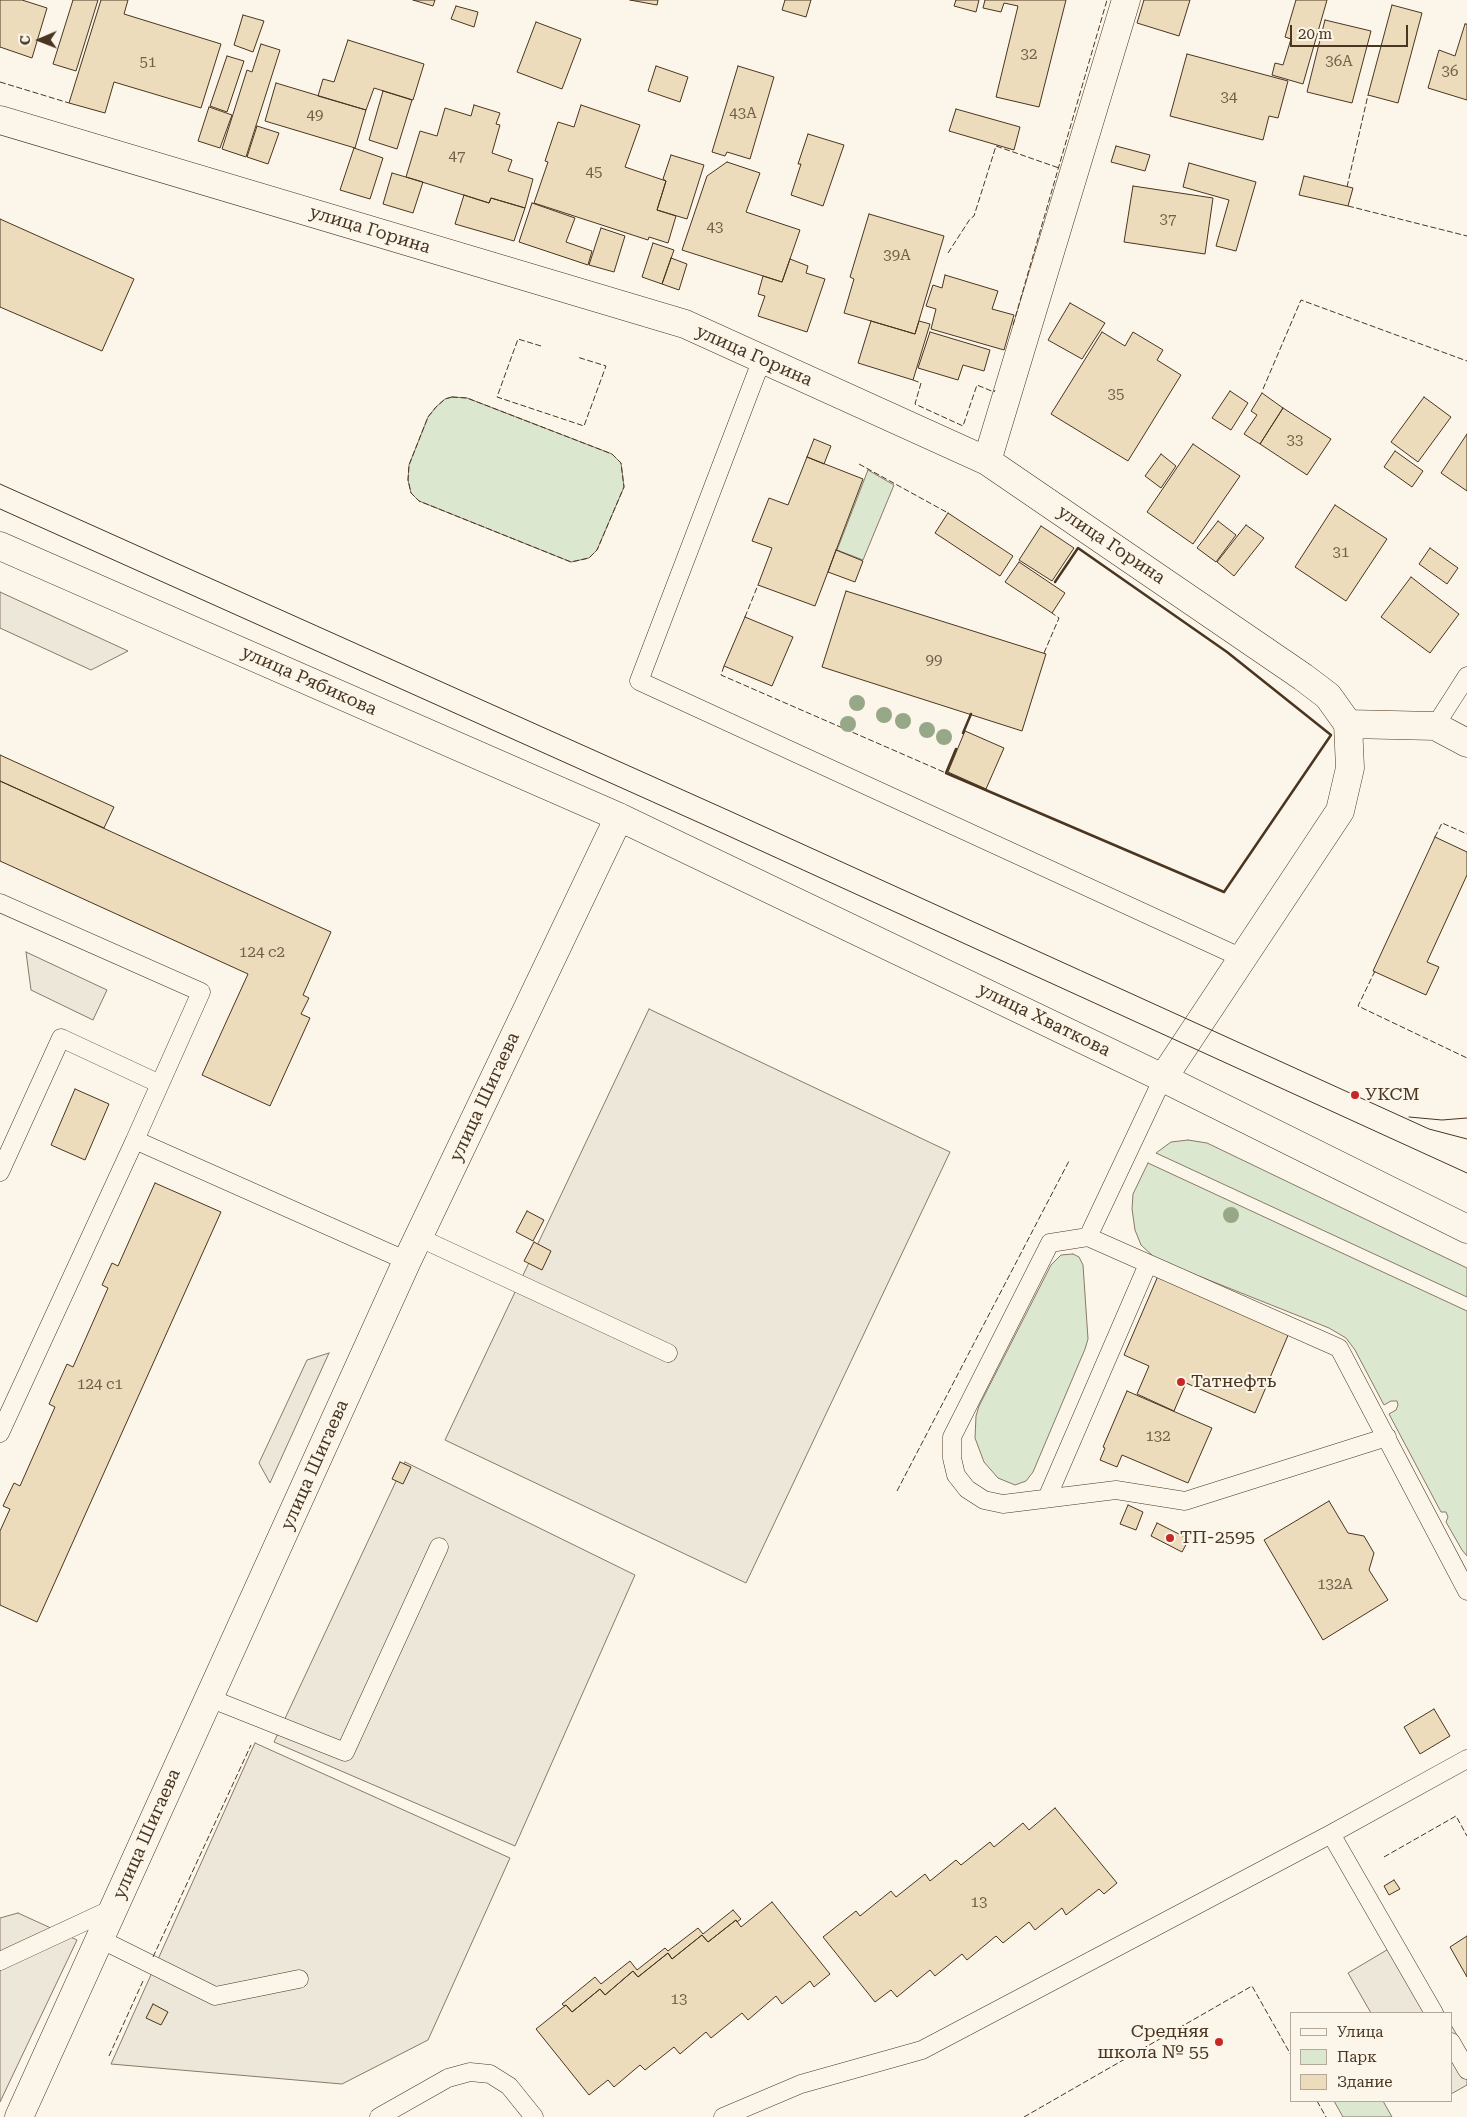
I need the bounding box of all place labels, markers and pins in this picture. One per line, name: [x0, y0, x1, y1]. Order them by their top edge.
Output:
place label: УКСМ: [1365, 1084, 1420, 1106]
marker: УКСМ: [1349, 1089, 1361, 1101]
place label: Татнефть: [1191, 1371, 1276, 1393]
marker: Татнефть: [1175, 1376, 1187, 1388]
place label: ТП-2595: [1180, 1527, 1255, 1549]
marker: ТП-2595: [1164, 1532, 1176, 1544]
place label: Средняя школа № 55: [1098, 2021, 1209, 2064]
marker: Средняя школа № 55: [1213, 2036, 1225, 2048]

